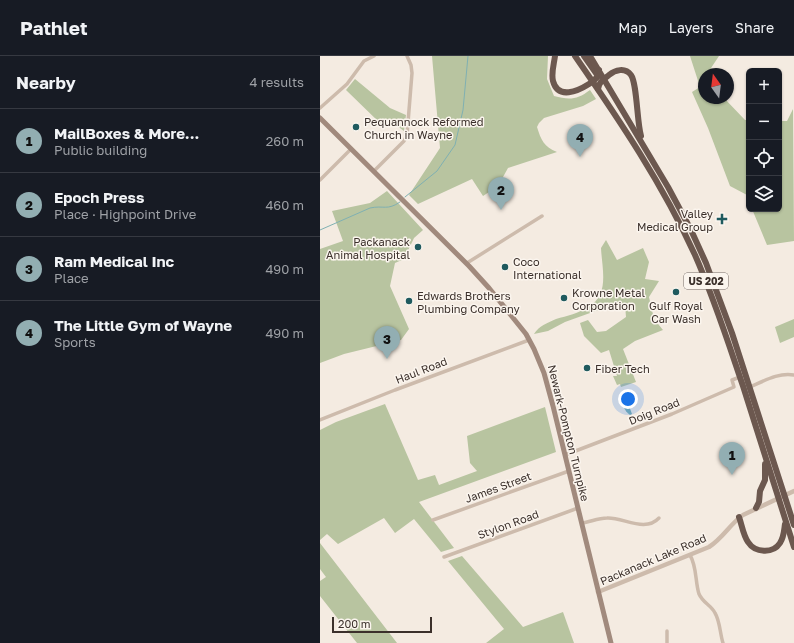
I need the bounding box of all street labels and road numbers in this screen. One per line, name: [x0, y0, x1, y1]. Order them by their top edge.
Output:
road number: US 202: [684, 273, 728, 289]
street label: Haul Road: [393, 354, 449, 386]
street label: Newark-Pompton Turnpike: [546, 363, 592, 503]
street label: Doig Road: [627, 395, 681, 427]
street label: James Street: [463, 469, 533, 505]
street label: Stylon Road: [476, 507, 540, 541]
street label: Packanack Lake Road: [598, 531, 708, 587]

